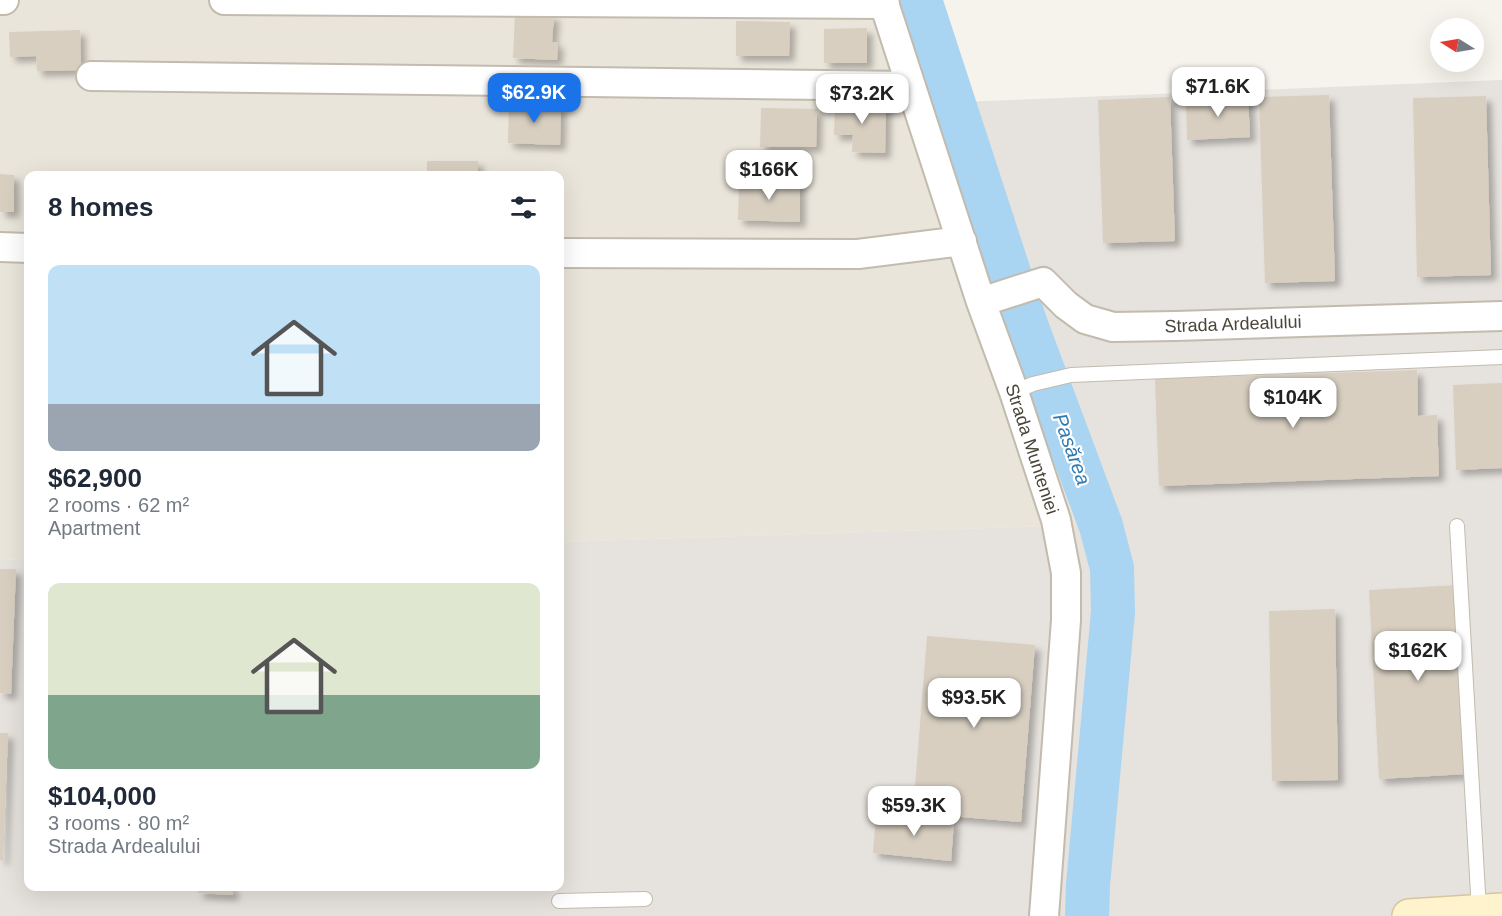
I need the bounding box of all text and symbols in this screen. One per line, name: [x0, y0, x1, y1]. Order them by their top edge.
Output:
north arrow: [1430, 18, 1484, 72]
map controls: [1430, 18, 1484, 72]
pin: $71.6K: [1169, 67, 1267, 118]
pin: $62.9K: [485, 73, 583, 124]
pin: $73.2K: [813, 74, 911, 125]
text: $71.6K: [1186, 75, 1250, 97]
text: $62.9K: [502, 81, 566, 103]
text: $73.2K: [830, 82, 894, 104]
pin: $166K: [727, 150, 811, 201]
text: $166K: [740, 158, 798, 180]
icon: filters: [507, 191, 540, 224]
text: 8 homes: [48, 192, 154, 222]
icon: home: [240, 304, 348, 412]
street label: Strada Ardealului: [1164, 312, 1302, 336]
pin: $104K: [1251, 378, 1335, 429]
street label: Strada Munteniei: [1001, 381, 1063, 517]
text: $104K: [1264, 386, 1322, 408]
water label: Pasărea: [1049, 410, 1095, 488]
text: $62,900: [48, 463, 142, 493]
text: 2 rooms · 62 m²: [48, 494, 189, 516]
text: Apartment: [48, 517, 140, 539]
icon: home: [240, 622, 348, 730]
pin: $162K: [1376, 631, 1460, 682]
text: $162K: [1389, 639, 1447, 661]
pin: $93.5K: [925, 678, 1023, 729]
text: $93.5K: [942, 686, 1006, 708]
text: $104,000: [48, 781, 156, 811]
pin: $59.3K: [865, 786, 963, 837]
text: $59.3K: [882, 794, 946, 816]
text: 3 rooms · 80 m²: [48, 812, 189, 834]
text: Strada Ardealului: [48, 835, 200, 857]

